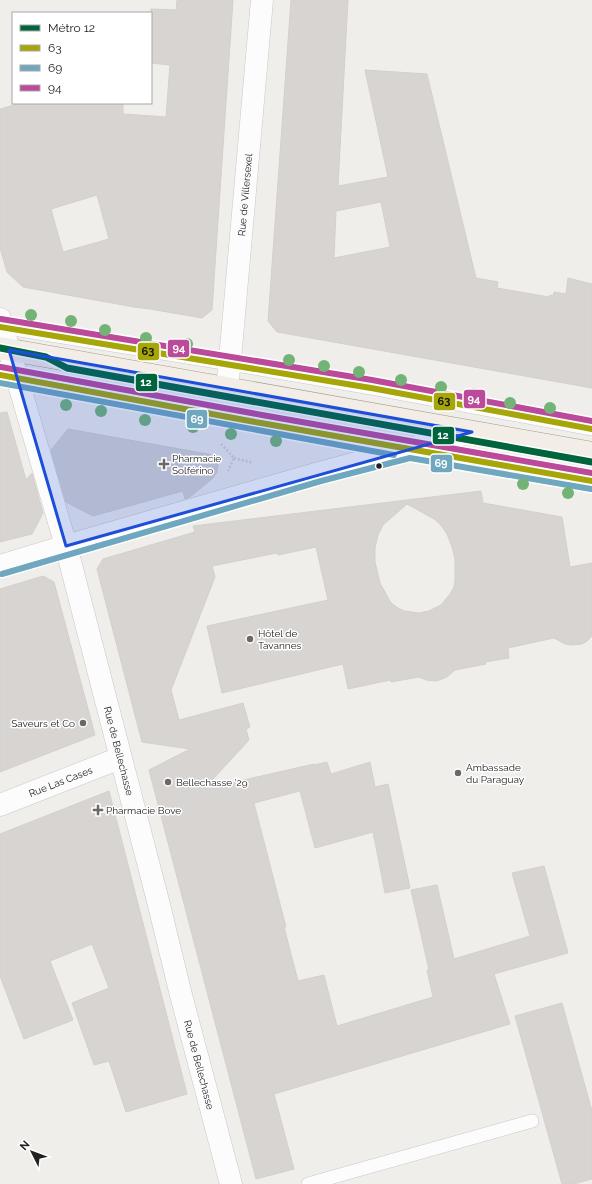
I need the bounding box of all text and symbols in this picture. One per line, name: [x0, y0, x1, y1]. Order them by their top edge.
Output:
legend: [12, 12, 152, 104]
text: Métro 12: [48, 21, 95, 35]
text: 63: [48, 41, 62, 55]
text: 69: [48, 61, 62, 75]
text: 94: [48, 81, 62, 95]
street label: Rue de Villersexel: [236, 153, 254, 237]
line badge: 94: [167, 339, 190, 358]
line badge: 63: [137, 342, 160, 361]
text: 94: [173, 342, 185, 355]
text: 63: [142, 345, 154, 358]
line badge: 12: [135, 373, 158, 392]
text: 12: [140, 376, 152, 389]
line badge: 94: [463, 389, 486, 409]
line badge: 63: [433, 392, 456, 411]
text: 94: [468, 393, 480, 406]
text: 63: [438, 395, 450, 408]
line badge: 69: [186, 409, 208, 429]
text: 69: [190, 413, 204, 426]
line badge: 12: [432, 426, 455, 445]
text: 12: [437, 429, 449, 442]
place label: Pharmacie Solférino: [172, 453, 221, 476]
line badge: 69: [430, 454, 453, 473]
text: 69: [434, 457, 448, 470]
marker: Pharmacie Solférino: [159, 459, 169, 469]
unlabelled marker: [374, 461, 384, 471]
place label: Hôtel de Tavannes: [258, 628, 302, 651]
marker: Hôtel de Tavannes: [245, 634, 255, 644]
street label: Rue de Bellechasse: [102, 705, 136, 797]
place label: Saveurs et Co: [11, 718, 75, 729]
marker: Saveurs et Co: [78, 718, 88, 728]
place label: Ambassade du Paraguay: [466, 762, 525, 785]
street label: Rue Las Cases: [27, 764, 94, 799]
marker: Ambassade du Paraguay: [453, 768, 463, 778]
marker: Bellechasse '29: [163, 777, 173, 787]
place label: Bellechasse '29: [176, 777, 248, 788]
marker: Pharmacie Bove: [93, 805, 103, 815]
place label: Pharmacie Bove: [106, 805, 181, 816]
street label: Rue de Bellechasse: [182, 1019, 217, 1111]
north arrow: [12, 1132, 52, 1172]
text: N: [17, 1138, 33, 1153]

